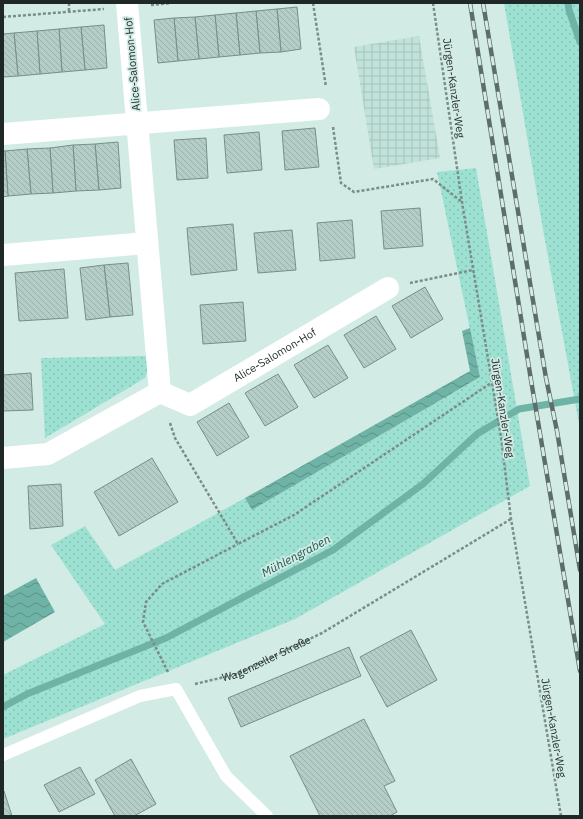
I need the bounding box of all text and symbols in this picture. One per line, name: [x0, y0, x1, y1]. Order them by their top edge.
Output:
street label: Alice-Salomon-Hof: [121, 16, 143, 111]
street label: Jürgen-Kanzler-Weg: [440, 37, 468, 139]
street label: Alice-Salomon-Hof: [231, 325, 319, 385]
street label: Jürgen-Kanzler-Weg: [488, 357, 518, 459]
water label: Mühlengraben: [259, 531, 333, 580]
street label: Wagenzeller Straße: [220, 632, 313, 684]
street label: Jürgen-Kanzler-Weg: [538, 677, 570, 779]

